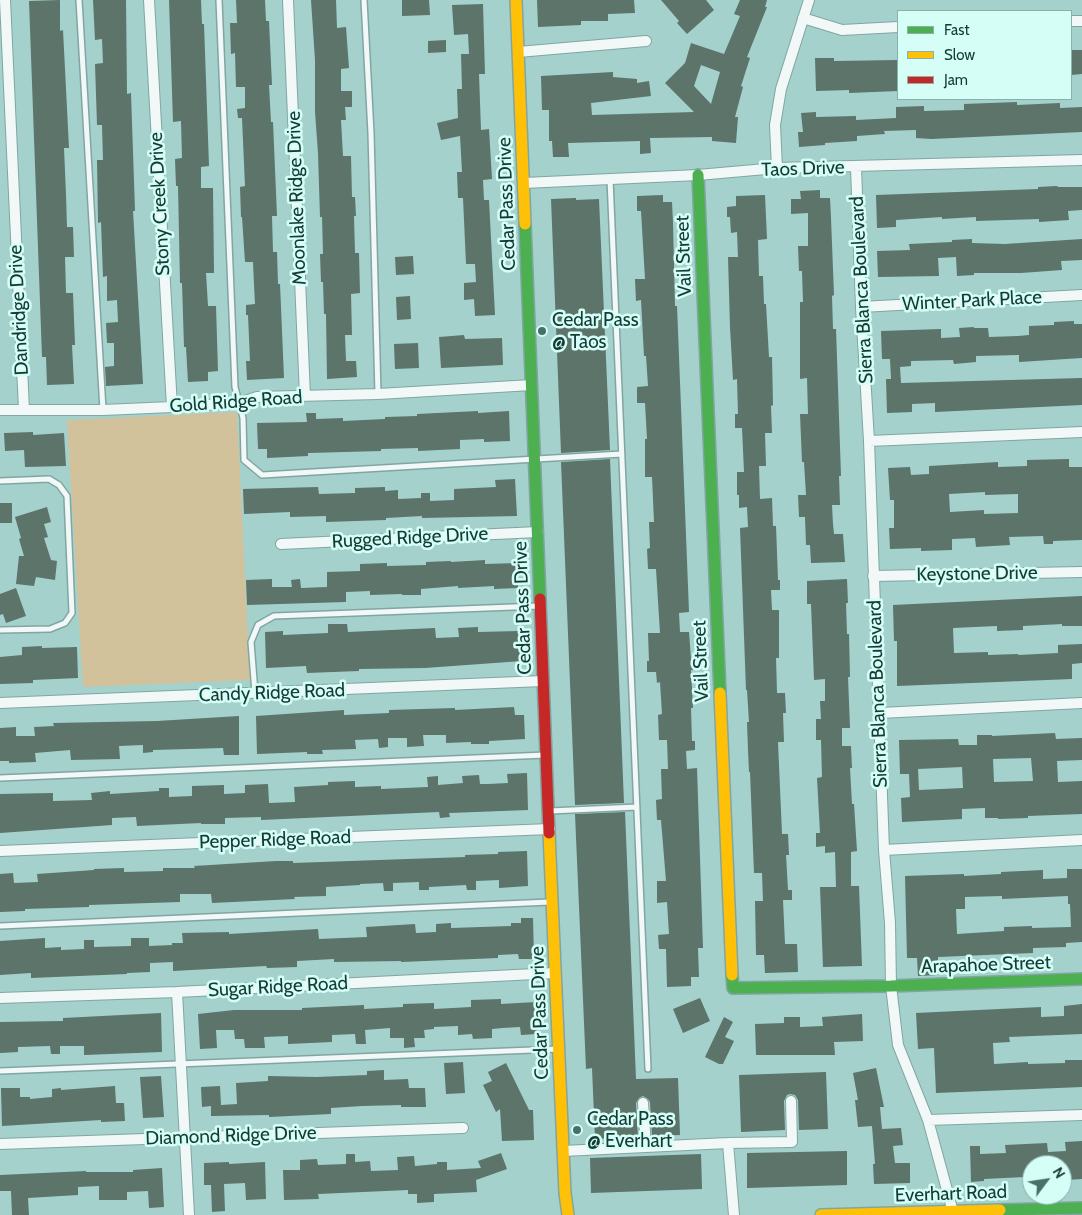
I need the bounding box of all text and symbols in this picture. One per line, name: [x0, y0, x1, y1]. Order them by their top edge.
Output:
legend: [897, 10, 1072, 100]
text: Fast: [944, 21, 969, 39]
text: Slow: [944, 46, 975, 64]
text: Jam: [944, 71, 968, 89]
street label: Moonlake Ridge Drive: [283, 110, 311, 286]
street label: Stony Creek Drive: [145, 132, 175, 276]
street label: Cedar Pass Drive: [493, 137, 521, 271]
street label: Taos Drive: [761, 156, 845, 182]
street label: Sierra Blanca Boulevard: [846, 196, 878, 384]
street label: Vail Street: [671, 215, 697, 297]
street label: Dandridge Drive: [4, 244, 34, 376]
street label: Winter Park Place: [902, 286, 1042, 316]
place label: Cedar Pass @ Taos: [552, 309, 639, 353]
marker: Cedar Pass @ Taos: [536, 325, 548, 337]
street label: Gold Ridge Road: [169, 386, 303, 418]
street label: Rugged Ridge Drive: [331, 523, 489, 553]
street label: Cedar Pass Drive: [509, 541, 537, 675]
street label: Keystone Drive: [916, 562, 1038, 586]
street label: Sierra Blanca Boulevard: [863, 600, 893, 788]
street label: Vail Street: [688, 620, 714, 702]
street label: Candy Ridge Road: [198, 679, 346, 707]
street label: Pepper Ridge Road: [199, 826, 351, 854]
street label: Cedar Pass Drive: [526, 946, 554, 1080]
street label: Arapahoe Street: [921, 951, 1051, 979]
street label: Sugar Ridge Road: [207, 972, 349, 1002]
place label: Cedar Pass @ Everhart: [587, 1108, 674, 1152]
street label: Diamond Ridge Drive: [145, 1122, 317, 1150]
marker: Cedar Pass @ Everhart: [571, 1124, 583, 1136]
north arrow: [1022, 1155, 1072, 1205]
text: N: [1049, 1164, 1069, 1182]
street label: Everhart Road: [894, 1181, 1008, 1207]

